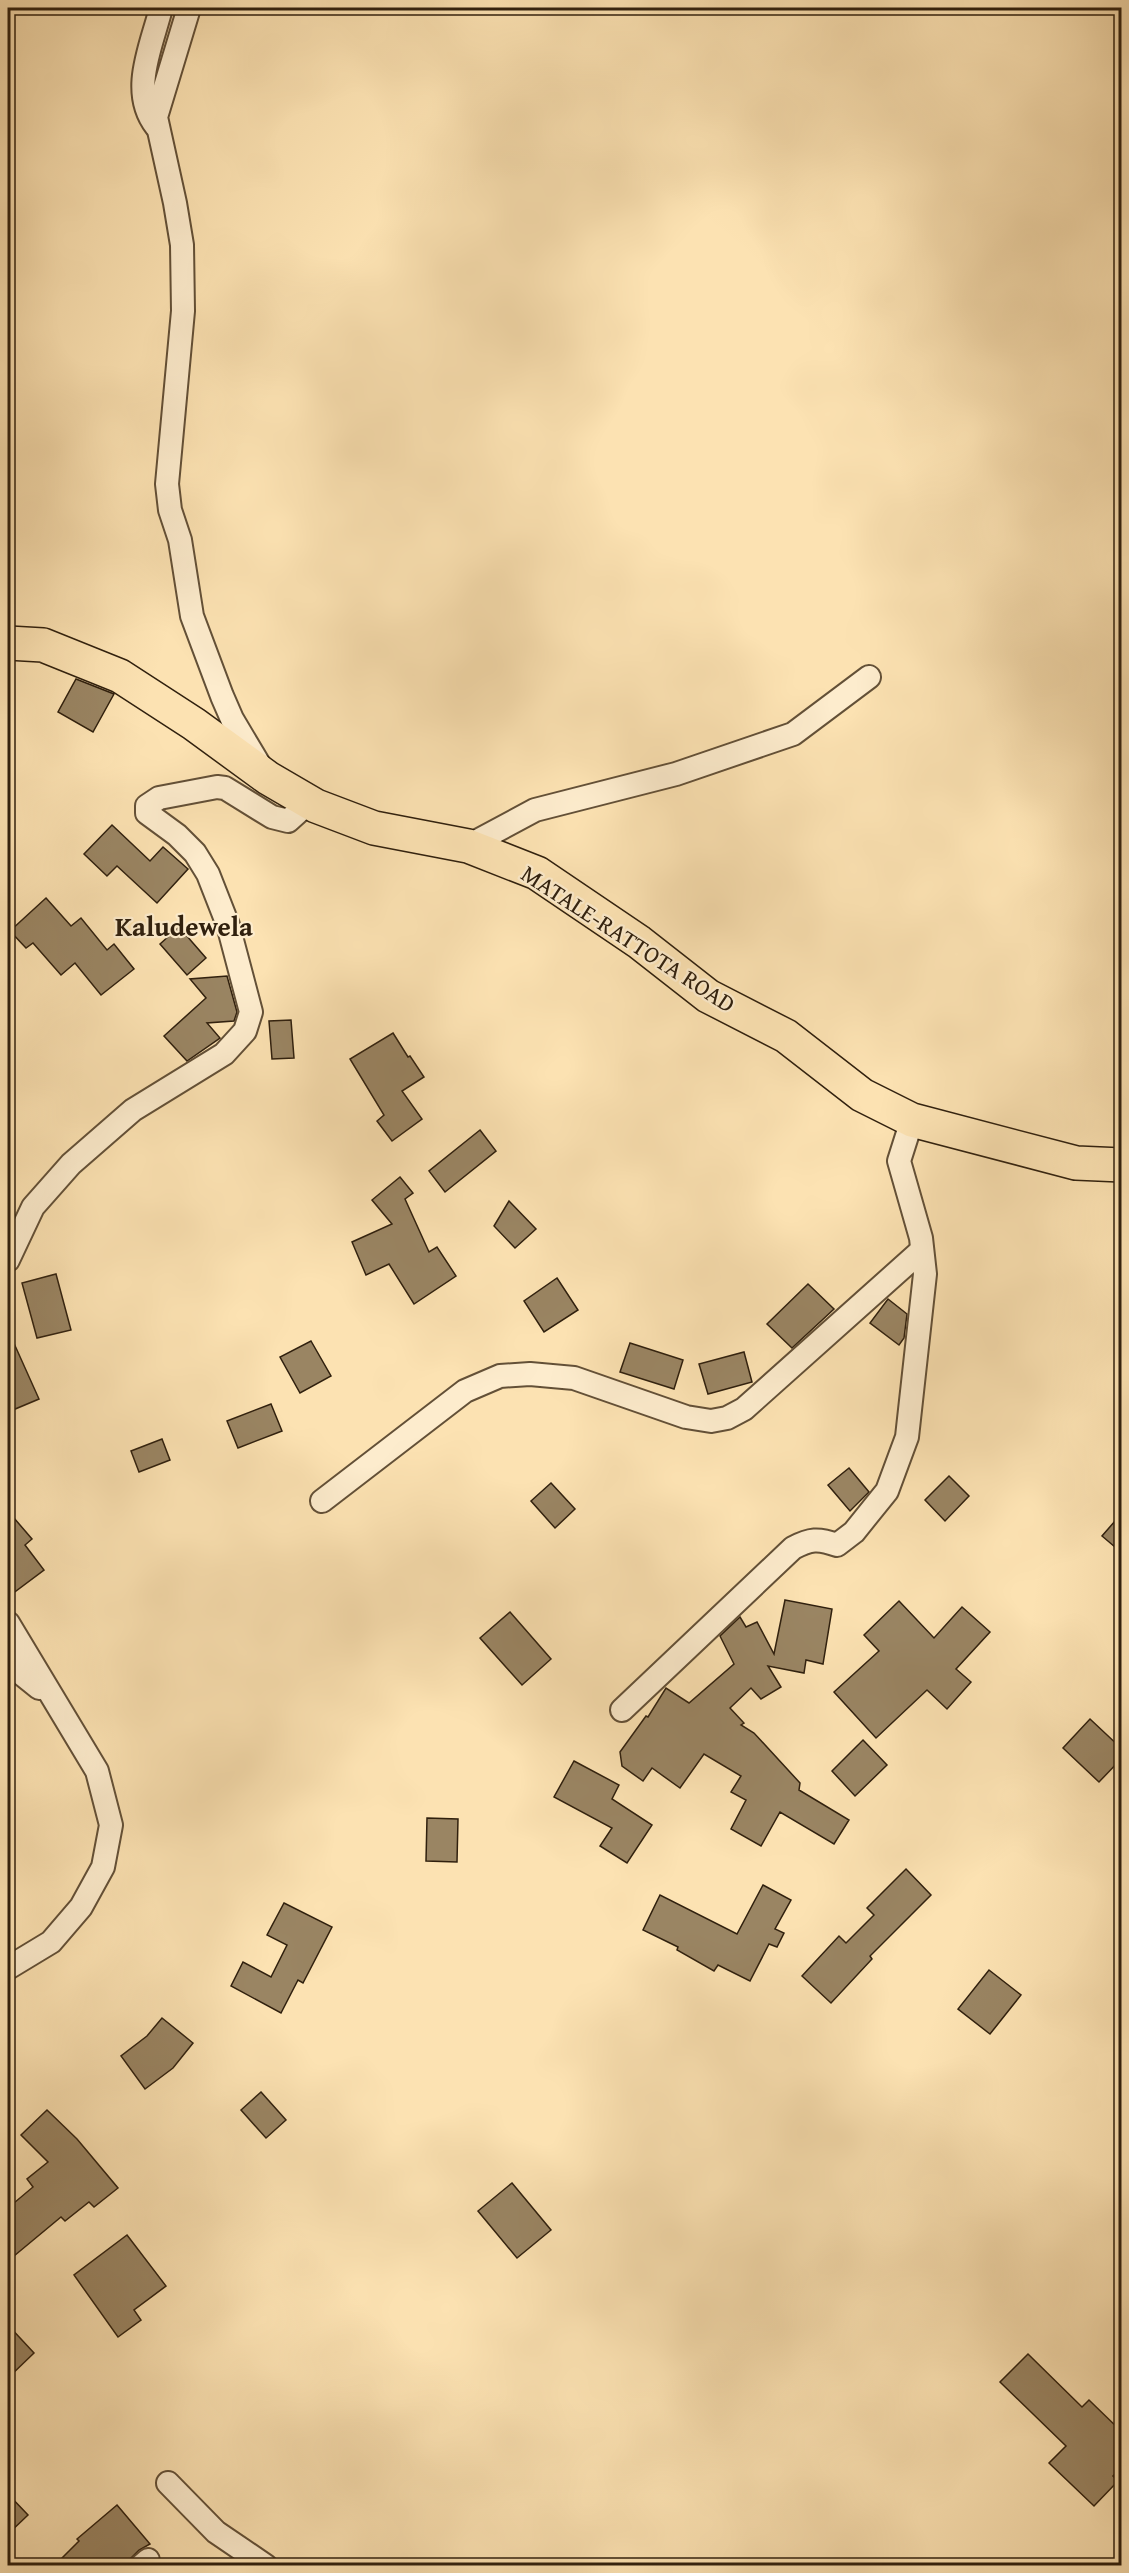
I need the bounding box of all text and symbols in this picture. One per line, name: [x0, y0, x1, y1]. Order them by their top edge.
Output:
street label: MATALE-RATTOTA ROAD: [514, 856, 742, 1021]
district label: Kaludewela: [115, 906, 253, 946]

